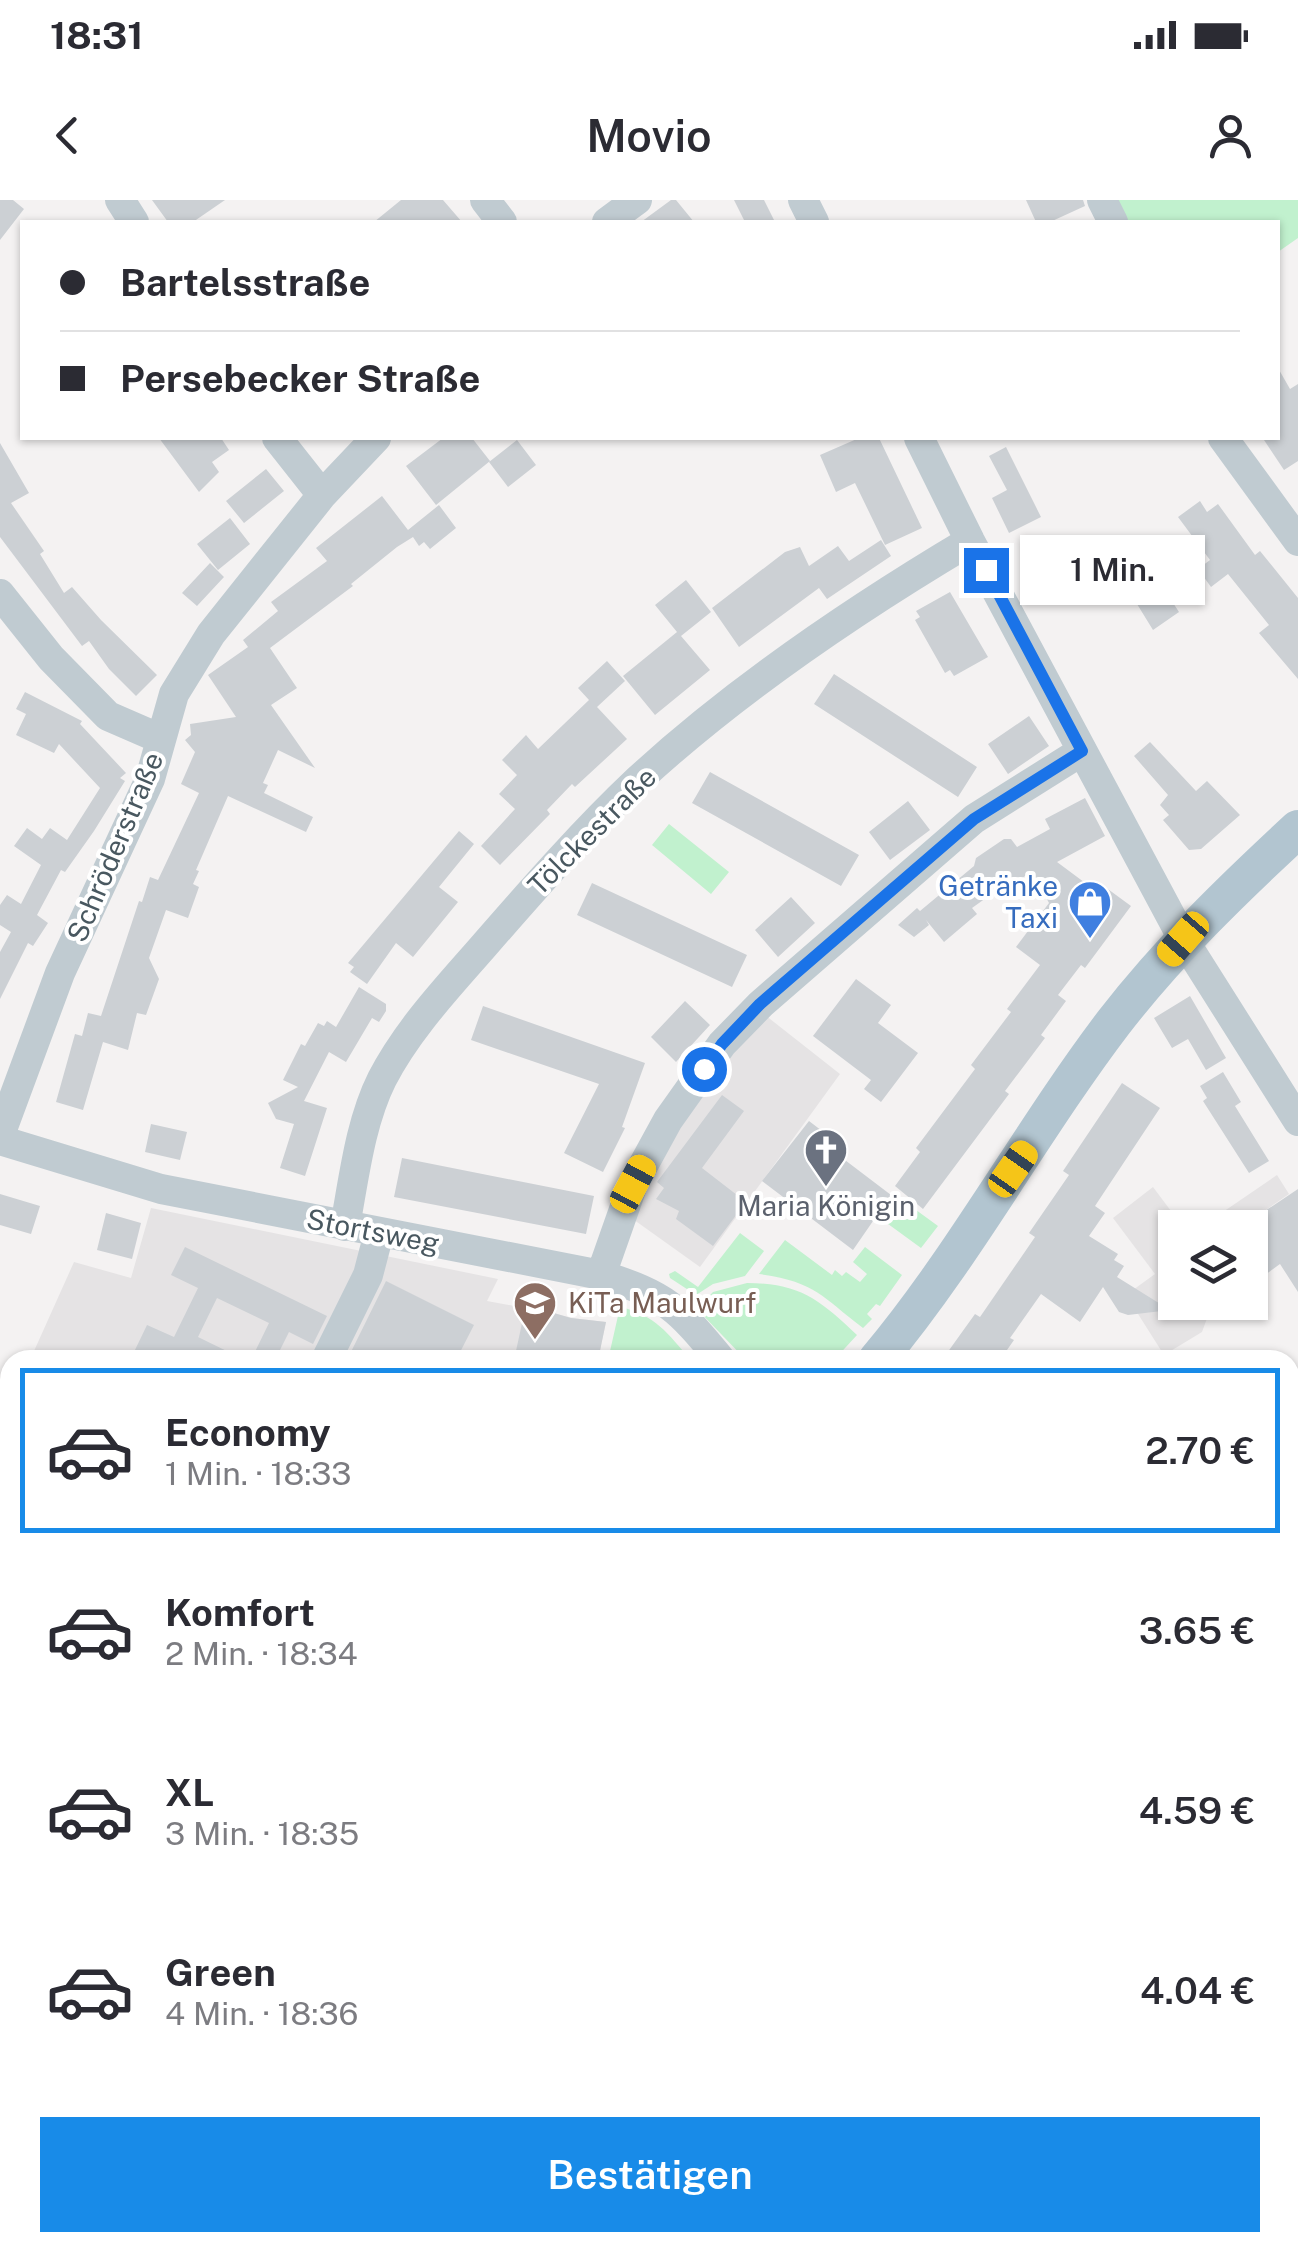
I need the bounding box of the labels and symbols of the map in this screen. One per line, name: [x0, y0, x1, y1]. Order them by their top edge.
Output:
callout: 1 Min.: [1021, 535, 1206, 605]
route end: [964, 548, 1009, 593]
street label: Schröderstraße: [60, 747, 169, 947]
street label: Tölckestraße: [521, 760, 662, 901]
place label: Getränke Taxi: [938, 869, 1058, 934]
shop icon: Getränke Taxi: [1067, 879, 1113, 940]
car: [1152, 907, 1214, 971]
route start: [682, 1047, 727, 1092]
church icon: Maria Königin: [803, 1127, 849, 1188]
car: [984, 1136, 1042, 1202]
car: [606, 1150, 660, 1218]
place label: Maria Königin: [737, 1189, 915, 1222]
street label: Stortsweg: [304, 1201, 442, 1260]
school or university icon: KiTa Maulwurf: [512, 1280, 558, 1341]
place label: KiTa Maulwurf: [568, 1286, 756, 1319]

